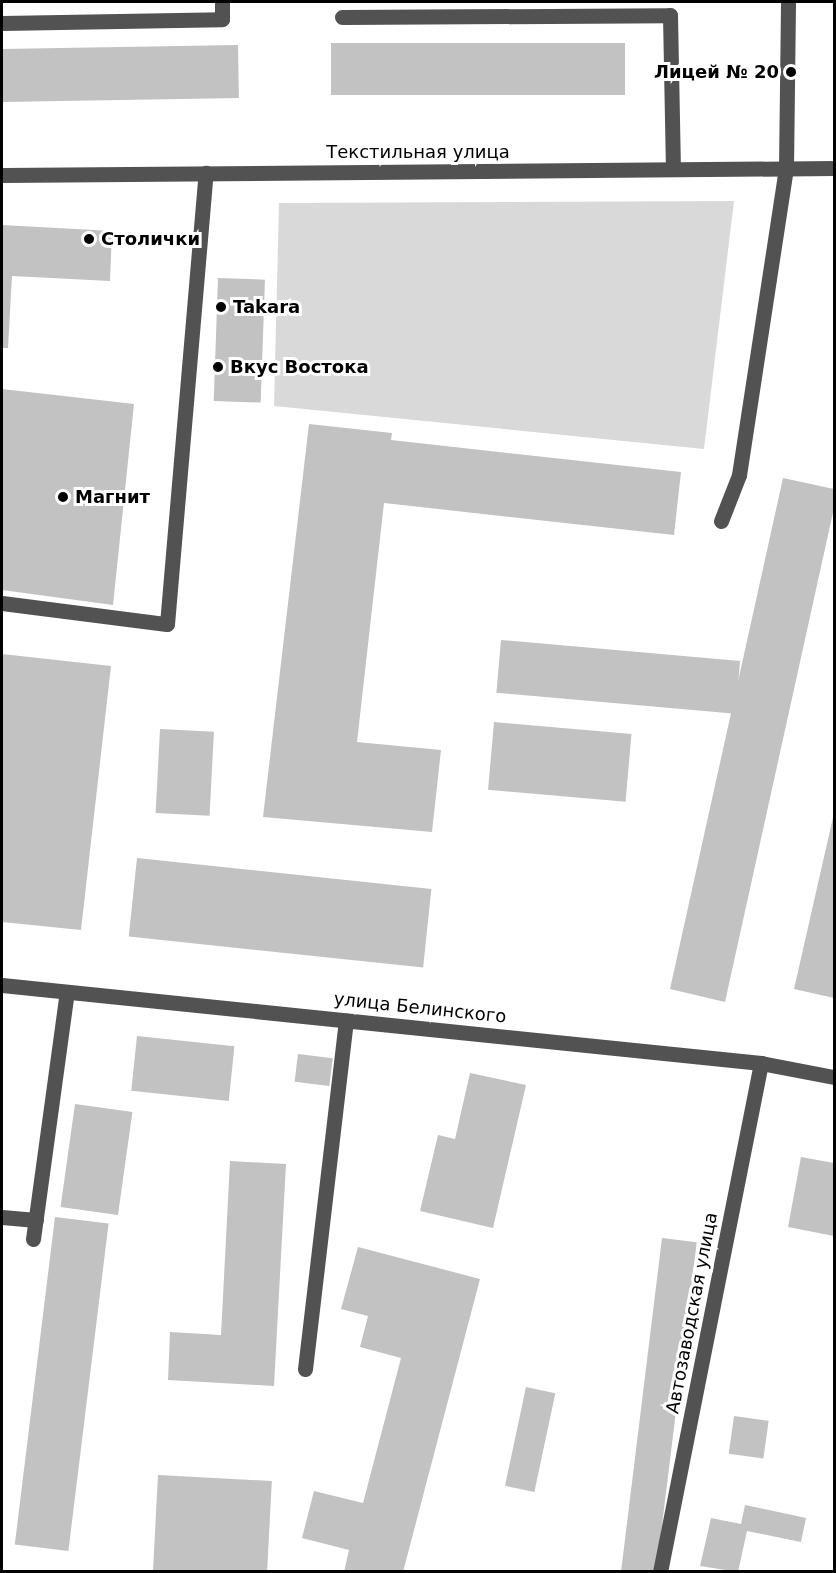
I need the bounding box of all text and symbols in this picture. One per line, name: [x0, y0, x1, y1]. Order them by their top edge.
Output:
place label: Лицей № 20: [654, 61, 779, 83]
marker: Лицей № 20: [784, 65, 798, 79]
street label: Текстильная улица: [326, 141, 510, 163]
place label: Столички: [101, 228, 200, 250]
marker: Столички: [82, 232, 96, 246]
place label: Takara: [233, 296, 300, 318]
marker: Takara: [214, 300, 228, 314]
place label: Вкус Востока: [230, 356, 369, 378]
marker: Вкус Востока: [211, 360, 225, 374]
place label: Магнит: [75, 486, 150, 508]
marker: Магнит: [56, 490, 70, 504]
street label: улица Белинского: [333, 988, 507, 1028]
street label: Автозаводская улица: [662, 1211, 722, 1415]

